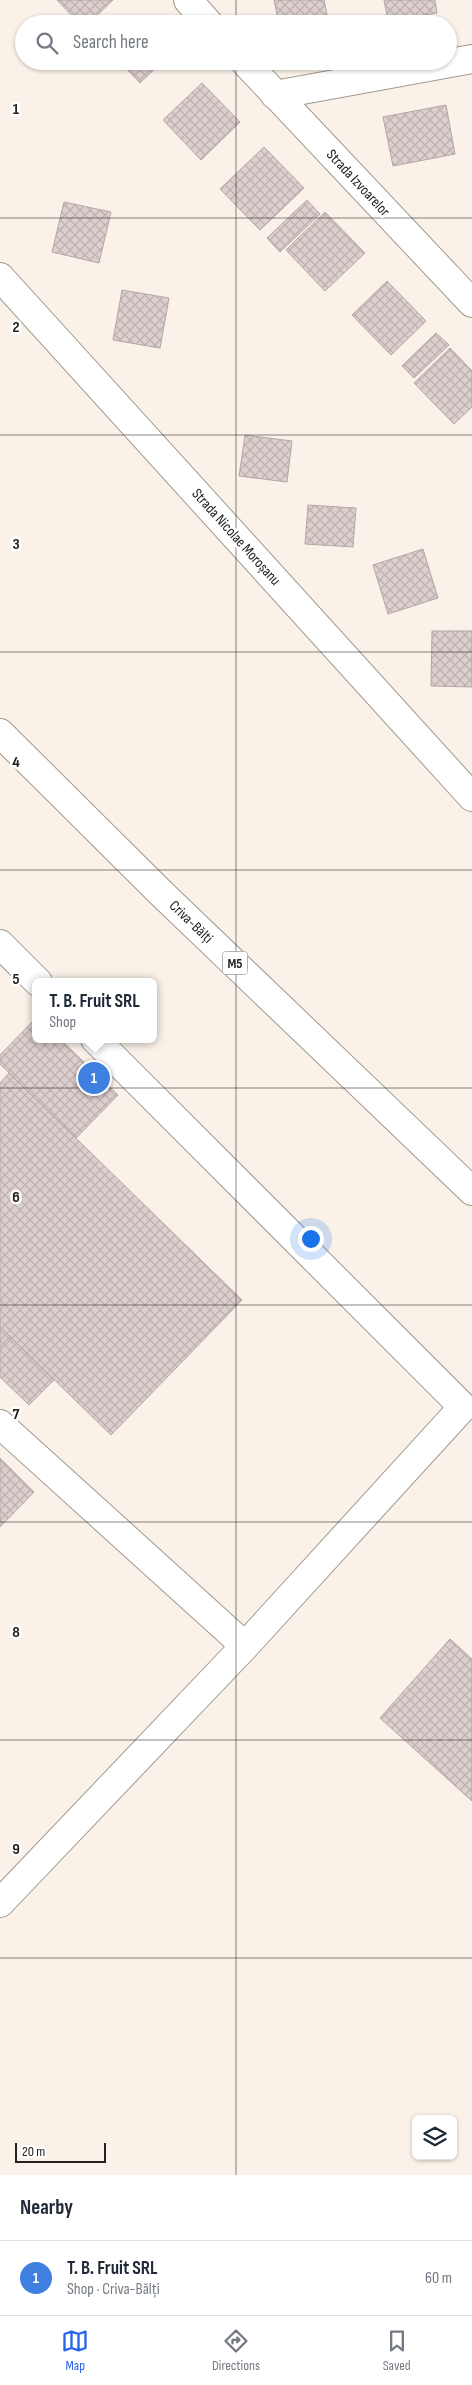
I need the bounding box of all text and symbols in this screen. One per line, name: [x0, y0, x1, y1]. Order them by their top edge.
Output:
search box: [15, 15, 457, 70]
icon: search: [33, 29, 61, 57]
text: Search here: [73, 31, 149, 54]
text: 1: [13, 100, 20, 119]
street label: Strada Izvoarelor: [322, 146, 394, 221]
text: 2: [12, 318, 20, 337]
street label: Strada Nicolae Moroșanu: [187, 485, 285, 589]
text: 3: [12, 535, 20, 554]
text: 4: [12, 753, 20, 772]
street label: Criva-Bălți: [165, 896, 217, 948]
road number: M5: [222, 951, 248, 974]
text: 5: [12, 970, 20, 989]
popup: [32, 978, 157, 1043]
text: T. B. Fruit SRL: [49, 990, 140, 1013]
text: Shop: [49, 1013, 76, 1032]
pin: 1: [78, 1059, 110, 1097]
text: 6: [12, 1188, 20, 1207]
your location: [298, 1226, 324, 1252]
text: 7: [13, 1405, 20, 1424]
text: 8: [12, 1623, 20, 1642]
text: 9: [12, 1840, 20, 1859]
map controls: [412, 2115, 457, 2160]
button: layers: [412, 2115, 457, 2160]
scale bar: [15, 2140, 106, 2163]
text: 20 m: [22, 2143, 45, 2160]
text: Nearby: [20, 2195, 73, 2220]
text: T. B. Fruit SRL: [67, 2257, 158, 2280]
text: 1: [33, 2269, 39, 2288]
text: 60 m: [425, 2269, 452, 2288]
text: Shop · Criva-Bălți: [67, 2280, 160, 2299]
tab: Map: [61, 2327, 89, 2374]
tab: Directions: [212, 2327, 260, 2374]
tab: Saved: [383, 2327, 411, 2374]

